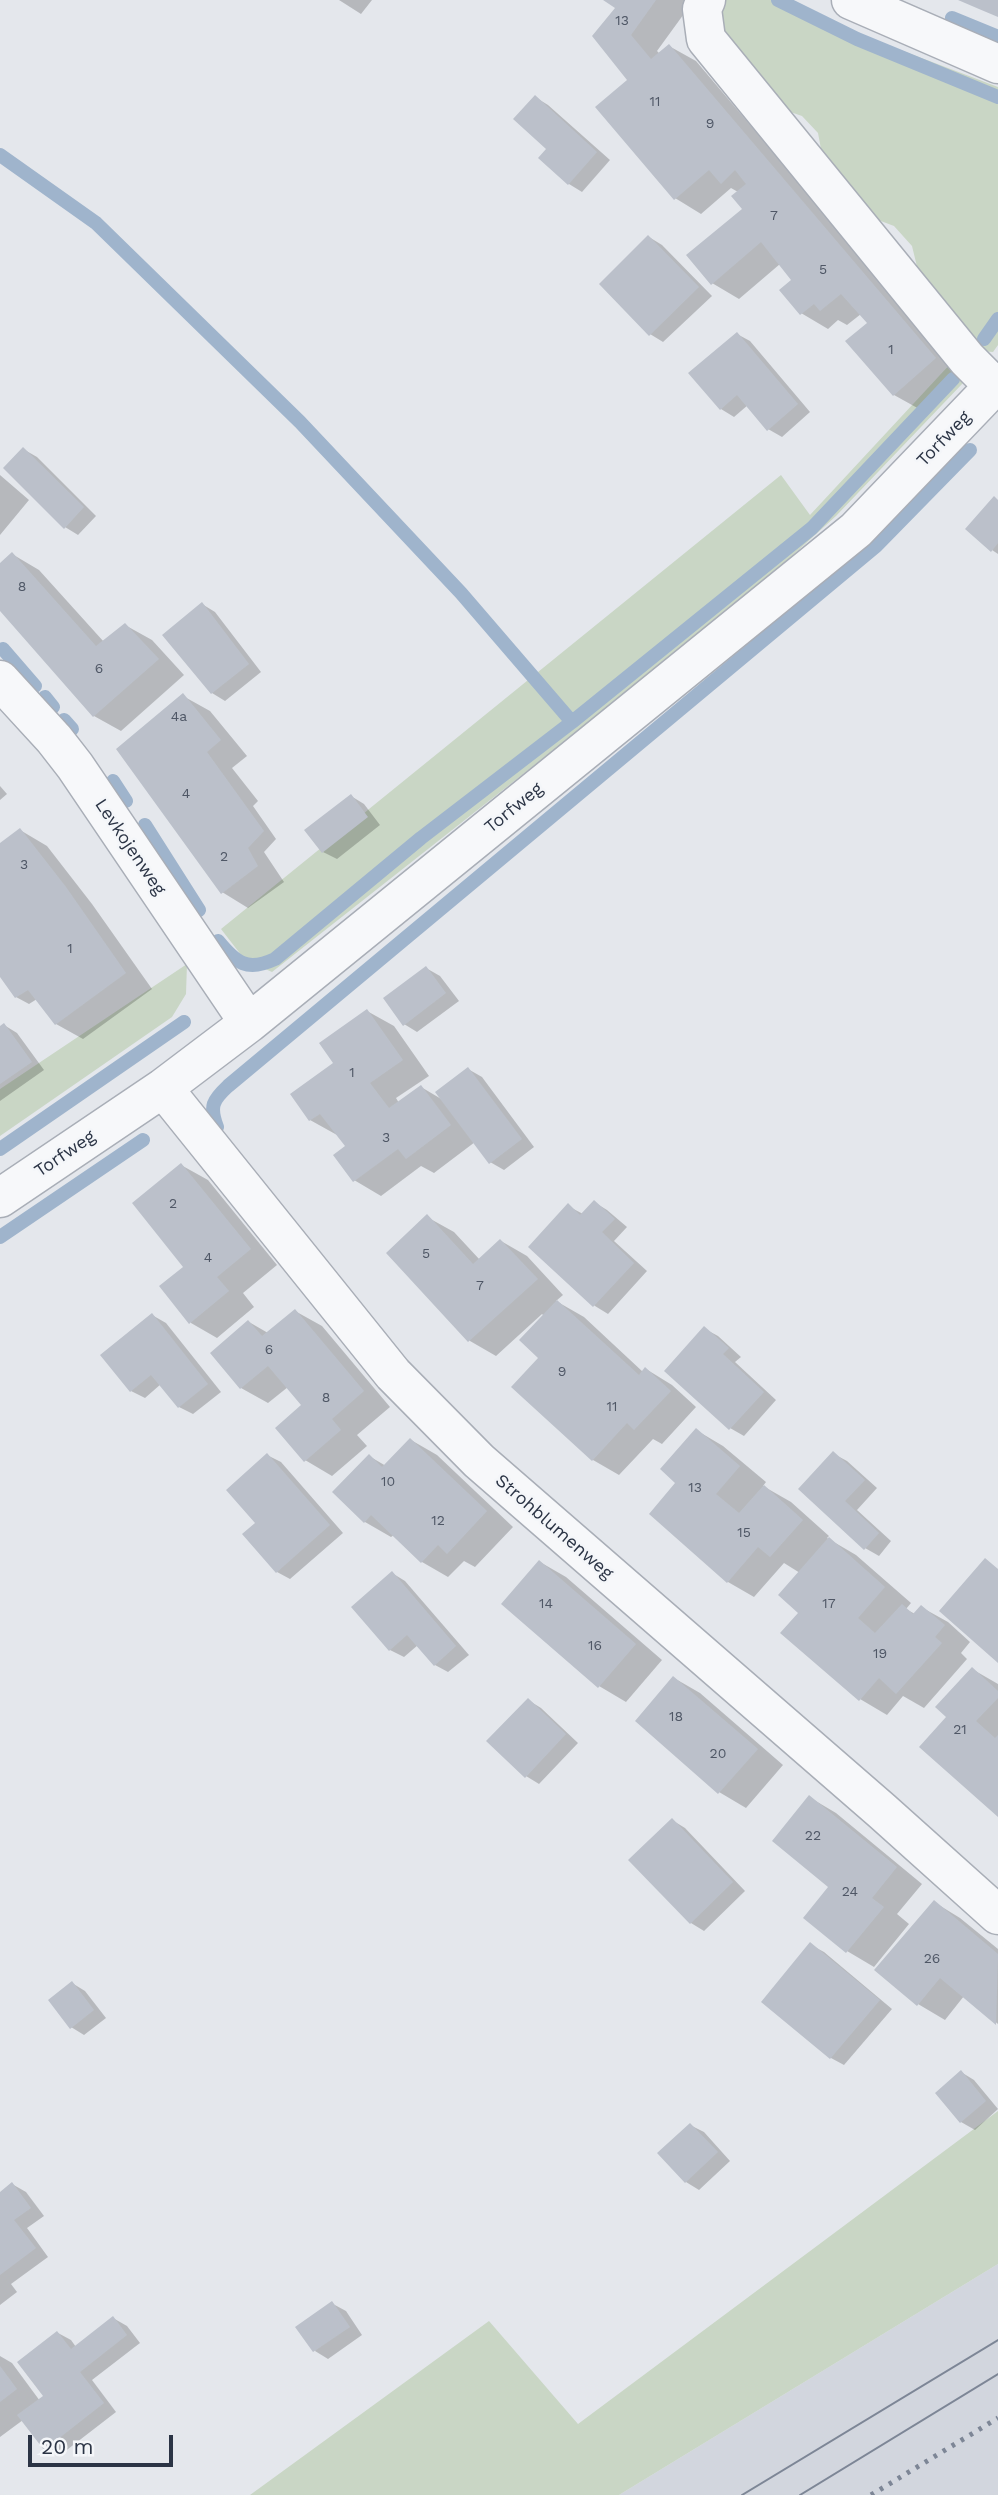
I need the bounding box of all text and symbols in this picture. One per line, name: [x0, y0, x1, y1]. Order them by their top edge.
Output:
house number: 13: [615, 13, 629, 29]
house number: 11: [650, 94, 660, 110]
house number: 9: [706, 116, 714, 132]
house number: 7: [770, 208, 778, 224]
house number: 5: [819, 262, 827, 278]
house number: 1: [888, 342, 894, 358]
street label: Torfweg: [912, 407, 976, 471]
house number: 8: [18, 579, 26, 595]
house number: 6: [95, 661, 103, 677]
house number: 4a: [171, 709, 187, 725]
street label: Torfweg: [480, 778, 548, 838]
house number: 4: [182, 786, 190, 802]
street label: Levkojenweg: [90, 795, 170, 899]
house number: 2: [220, 849, 228, 865]
house number: 3: [20, 857, 28, 873]
house number: 1: [67, 941, 73, 957]
house number: 1: [349, 1065, 355, 1081]
street label: Torfweg: [30, 1126, 100, 1182]
house number: 3: [382, 1130, 390, 1146]
house number: 2: [169, 1196, 177, 1212]
house number: 5: [422, 1246, 430, 1262]
house number: 4: [204, 1250, 212, 1266]
house number: 7: [476, 1278, 484, 1294]
house number: 6: [265, 1342, 273, 1358]
house number: 9: [558, 1364, 566, 1380]
house number: 8: [322, 1390, 330, 1406]
house number: 11: [607, 1399, 617, 1415]
street label: Strohblumenweg: [491, 1470, 617, 1584]
house number: 10: [381, 1474, 395, 1490]
house number: 13: [688, 1480, 702, 1496]
house number: 12: [431, 1513, 445, 1529]
house number: 15: [737, 1525, 751, 1541]
house number: 14: [539, 1596, 553, 1612]
house number: 17: [822, 1596, 836, 1612]
house number: 16: [588, 1638, 602, 1654]
house number: 19: [873, 1646, 887, 1662]
house number: 18: [669, 1709, 683, 1725]
house number: 21: [953, 1722, 967, 1738]
house number: 20: [710, 1746, 726, 1762]
house number: 22: [805, 1828, 821, 1844]
house number: 24: [842, 1884, 858, 1900]
house number: 26: [924, 1951, 940, 1967]
scale bar: [32, 2422, 177, 2466]
text: 20 m: [41, 2434, 93, 2459]

